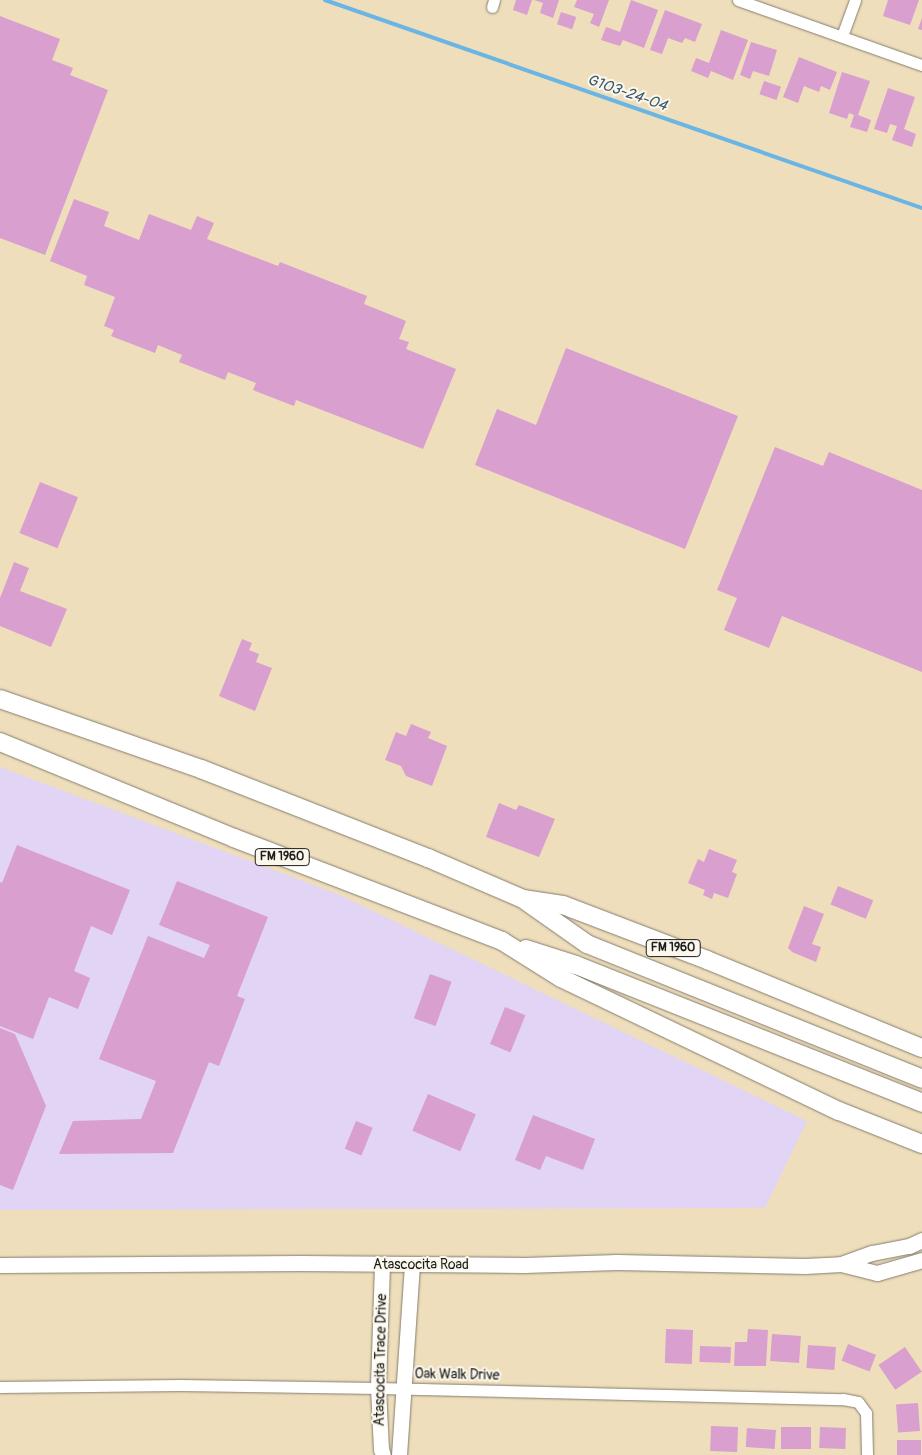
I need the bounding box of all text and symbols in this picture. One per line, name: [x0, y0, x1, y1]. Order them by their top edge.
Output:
water label: G103-24-04: [585, 71, 669, 115]
road number: FM 1960: [254, 848, 310, 866]
road number: FM 1960: [646, 938, 700, 958]
street label: Atascocita Road: [373, 1257, 469, 1273]
street label: Atascocita Trace Drive: [371, 1294, 391, 1426]
street label: Oak Walk Drive: [414, 1366, 500, 1384]

